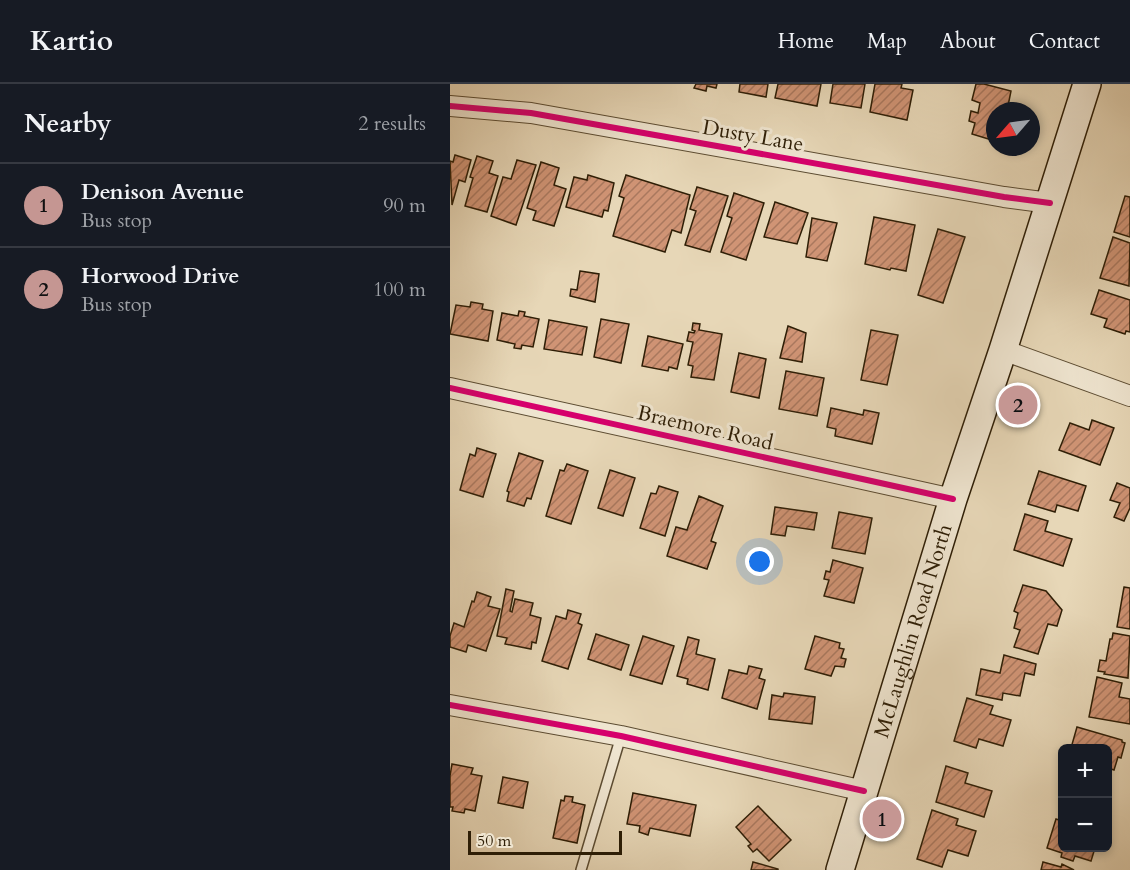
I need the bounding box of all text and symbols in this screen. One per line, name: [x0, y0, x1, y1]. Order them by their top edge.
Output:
text: Kartio: [30, 22, 113, 60]
text: Home: [778, 27, 834, 56]
text: Map: [867, 27, 907, 56]
text: About: [940, 27, 996, 56]
text: Contact: [1029, 27, 1100, 56]
north arrow: [986, 102, 1040, 156]
text: Nearby: [24, 106, 112, 141]
text: 2 results: [358, 110, 426, 137]
street label: Dusty Lane: [700, 113, 806, 159]
text: Denison Avenue: [81, 177, 244, 207]
text: 1: [38, 192, 49, 219]
text: 90 m: [383, 192, 426, 219]
text: Bus stop: [81, 207, 152, 234]
text: Horwood Drive: [81, 261, 239, 291]
text: 2: [38, 276, 49, 303]
text: 100 m: [373, 276, 426, 303]
text: Bus stop: [81, 291, 152, 318]
pin: 2: [998, 382, 1038, 428]
street label: Braemore Road: [634, 398, 776, 458]
street label: McLaughlin Road North: [867, 520, 959, 741]
your location: [745, 547, 774, 576]
map controls: [1058, 744, 1112, 852]
button: +: [1058, 744, 1112, 798]
pin: 1: [862, 796, 902, 842]
button: −: [1058, 798, 1112, 852]
scale bar: [468, 828, 622, 856]
text: 50 m: [477, 830, 511, 852]

